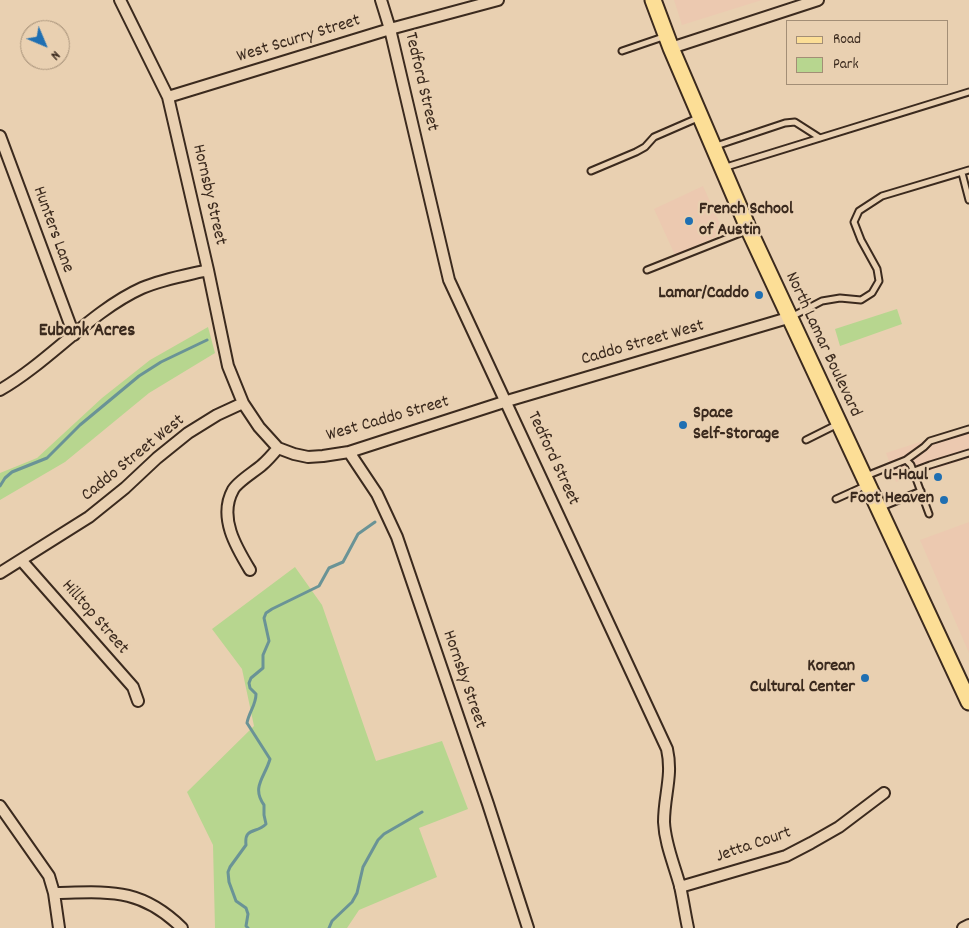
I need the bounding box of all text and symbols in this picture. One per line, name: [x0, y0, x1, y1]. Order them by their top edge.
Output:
street label: West Scurry Street: [235, 11, 363, 69]
north arrow: [20, 20, 70, 70]
legend: [786, 20, 949, 85]
text: Road: [833, 29, 861, 51]
street label: Tedford Street: [398, 30, 442, 134]
text: N: [45, 45, 64, 64]
text: Park: [833, 54, 859, 76]
street label: Hornsby Street: [186, 143, 230, 247]
street label: Hunters Lane: [26, 184, 78, 276]
place label: French School of Austin: [699, 200, 793, 242]
marker: French School of Austin: [683, 215, 695, 227]
street label: North Lamar Boulevard: [779, 269, 865, 421]
place label: Lamar/Caddo: [658, 284, 749, 306]
marker: Lamar/Caddo: [753, 289, 765, 301]
street label: Caddo Street West: [579, 316, 707, 372]
district label: Eubank Acres: [39, 321, 135, 343]
street label: West Caddo Street: [324, 392, 452, 448]
place label: Space Self-Storage: [693, 404, 779, 446]
street label: Tedford Street: [521, 409, 583, 509]
street label: Caddo Street West: [78, 411, 190, 507]
marker: Space Self-Storage: [677, 419, 689, 431]
place label: U-Haul: [883, 466, 928, 488]
marker: U-Haul: [932, 471, 944, 483]
place label: Foot Heaven: [850, 489, 934, 511]
marker: Foot Heaven: [938, 494, 950, 506]
street label: Hilltop Street: [56, 576, 132, 660]
street label: Hornsby Street: [436, 628, 490, 732]
place label: Korean Cultural Center: [750, 657, 855, 700]
marker: Korean Cultural Center: [859, 672, 871, 684]
street label: Jetta Court: [713, 823, 795, 869]

